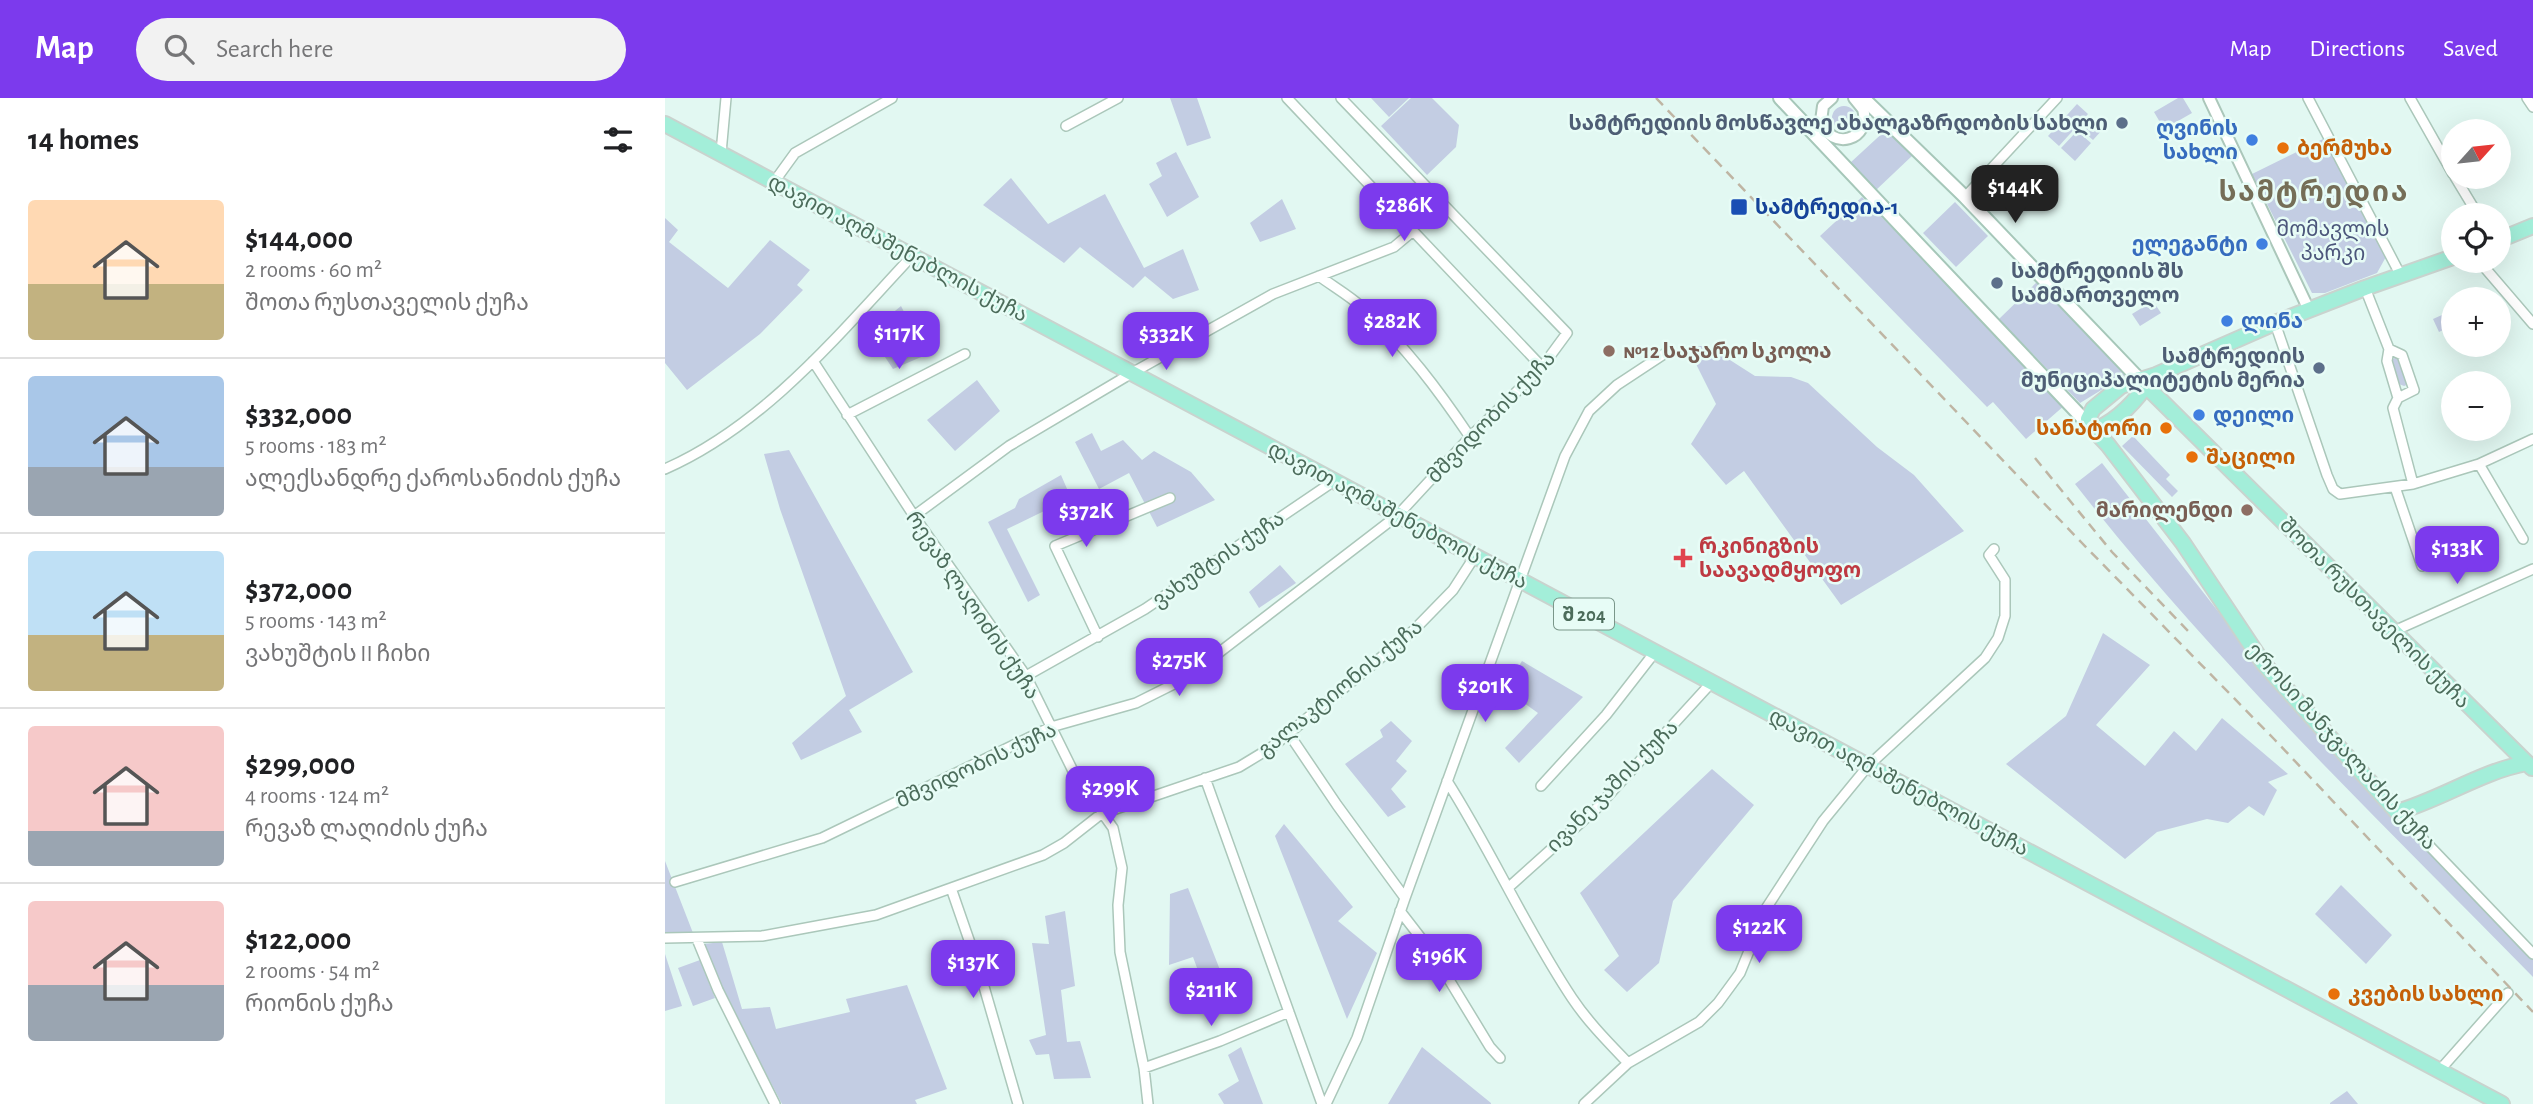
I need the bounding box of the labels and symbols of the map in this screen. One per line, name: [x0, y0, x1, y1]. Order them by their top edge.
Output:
place label: სამტრედიის მოსწავლე ახალგაზრდობის სახლი: [1569, 113, 2108, 136]
marker: სამტრედიის მოსწავლე ახალგაზრდობის სახლი: [2114, 115, 2130, 131]
place label: ღვინის სახლი: [2156, 118, 2238, 165]
north arrow: [2441, 119, 2511, 189]
marker: ღვინის სახლი: [2244, 132, 2260, 148]
place label: ბერმუხა: [2297, 138, 2392, 160]
marker: ბერმუხა: [2275, 140, 2291, 156]
pin: $144K: [1966, 166, 2064, 225]
street label: დავით აღმაშენებლის ქუჩა: [764, 171, 1031, 328]
district label: სამტრედია: [2219, 178, 2409, 209]
pin: $286K: [1355, 184, 1453, 243]
marker: სამტრედია-1: [1729, 197, 1749, 217]
place label: სამტრედია-1: [1755, 197, 1898, 220]
park label: მომავლის პარკი: [2276, 219, 2390, 265]
place label: ელეგანტი: [2132, 234, 2248, 257]
marker: ელეგანტი: [2254, 236, 2270, 252]
place label: სამტრედიის შს სამმართველო: [2011, 261, 2184, 308]
marker: სამტრედიის შს სამმართველო: [1989, 275, 2005, 291]
pin: $282K: [1343, 300, 1441, 359]
place label: ლინა: [2241, 311, 2303, 334]
pin: $117K: [850, 312, 948, 371]
pin: $332K: [1117, 313, 1215, 372]
marker: ლინა: [2219, 313, 2235, 329]
place label: №12 საჯარო სკოლა: [1623, 341, 1832, 364]
marker: №12 საჯარო სკოლა: [1601, 343, 1617, 359]
place label: სამტრედიის მუნიციპალიტეტის მერია: [2021, 346, 2305, 393]
street label: მშვიდობის ქუჩა: [1423, 347, 1561, 489]
marker: სამტრედიის მუნიციპალიტეტის მერია: [2311, 360, 2327, 376]
place label: დეილი: [2213, 405, 2294, 428]
marker: დეილი: [2191, 407, 2207, 423]
place label: სანატორი: [2036, 418, 2152, 440]
marker: სანატორი: [2158, 420, 2174, 436]
street label: დავით აღმაშენებლის ქუჩა: [1264, 438, 1531, 595]
place label: შაცილი: [2206, 447, 2296, 470]
marker: შაცილი: [2184, 449, 2200, 465]
pin: $372K: [1037, 490, 1135, 549]
place label: მარილენდი: [2096, 500, 2233, 523]
marker: მარილენდი: [2239, 502, 2255, 518]
street label: რევაზ ლაღიძის ქუჩა: [900, 508, 1043, 704]
street label: ვახუშტის ქუჩა: [1148, 508, 1289, 612]
street label: შოთა რუსთაველის ქუჩა: [2274, 514, 2474, 714]
pin: $133K: [2408, 526, 2506, 586]
place label: რკინიგზის საავადმყოფო: [1699, 536, 1861, 583]
marker: რკინიგზის საავადმყოფო: [1673, 548, 1693, 568]
road number: შ 204: [1554, 598, 1614, 629]
street label: გალაკტიონის ქუჩა: [1254, 616, 1428, 763]
pin: $275K: [1130, 638, 1228, 698]
street label: ეროსი მანჯგალაძის ქუჩა: [2242, 639, 2440, 855]
pin: $201K: [1436, 664, 1534, 724]
street label: დავით აღმაშენებლის ქუჩა: [1765, 705, 2032, 862]
street label: ივანე ჯაშის ქუჩა: [1542, 716, 1683, 857]
street label: მშვიდობის ქუჩა: [893, 719, 1061, 814]
pin: $299K: [1061, 766, 1159, 826]
pin: $122K: [1710, 906, 1808, 965]
pin: $196K: [1390, 934, 1488, 994]
pin: $137K: [924, 940, 1022, 1000]
pin: $211K: [1162, 968, 1260, 1028]
place label: კვების სახლი: [2348, 984, 2504, 1007]
marker: კვების სახლი: [2326, 986, 2342, 1002]

